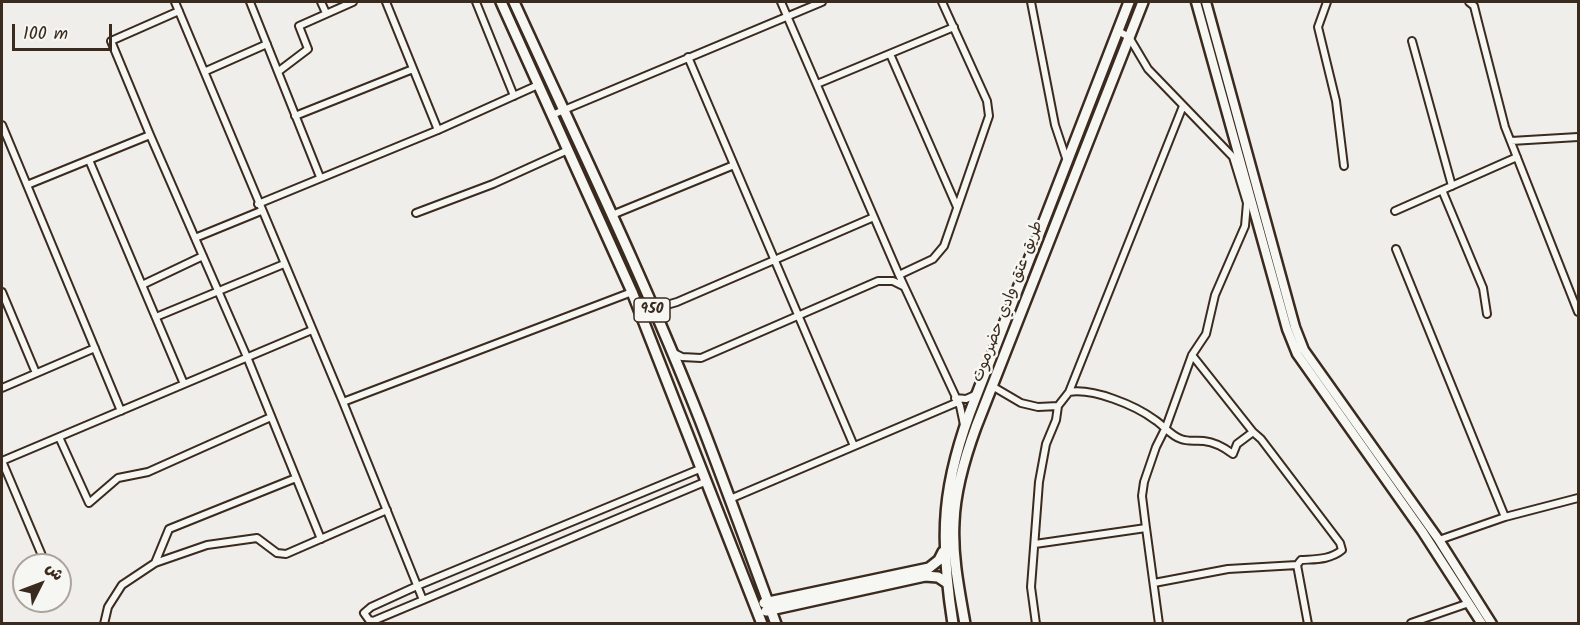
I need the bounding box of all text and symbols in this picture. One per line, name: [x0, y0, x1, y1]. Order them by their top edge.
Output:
scale bar: [15, 12, 116, 50]
text: 100 m: [23, 20, 68, 49]
street label: طريق عتق وادي حضرموت: [969, 219, 1049, 385]
road number: 950: [634, 298, 670, 322]
north arrow: [12, 553, 72, 613]
text: ش: [39, 557, 69, 587]

